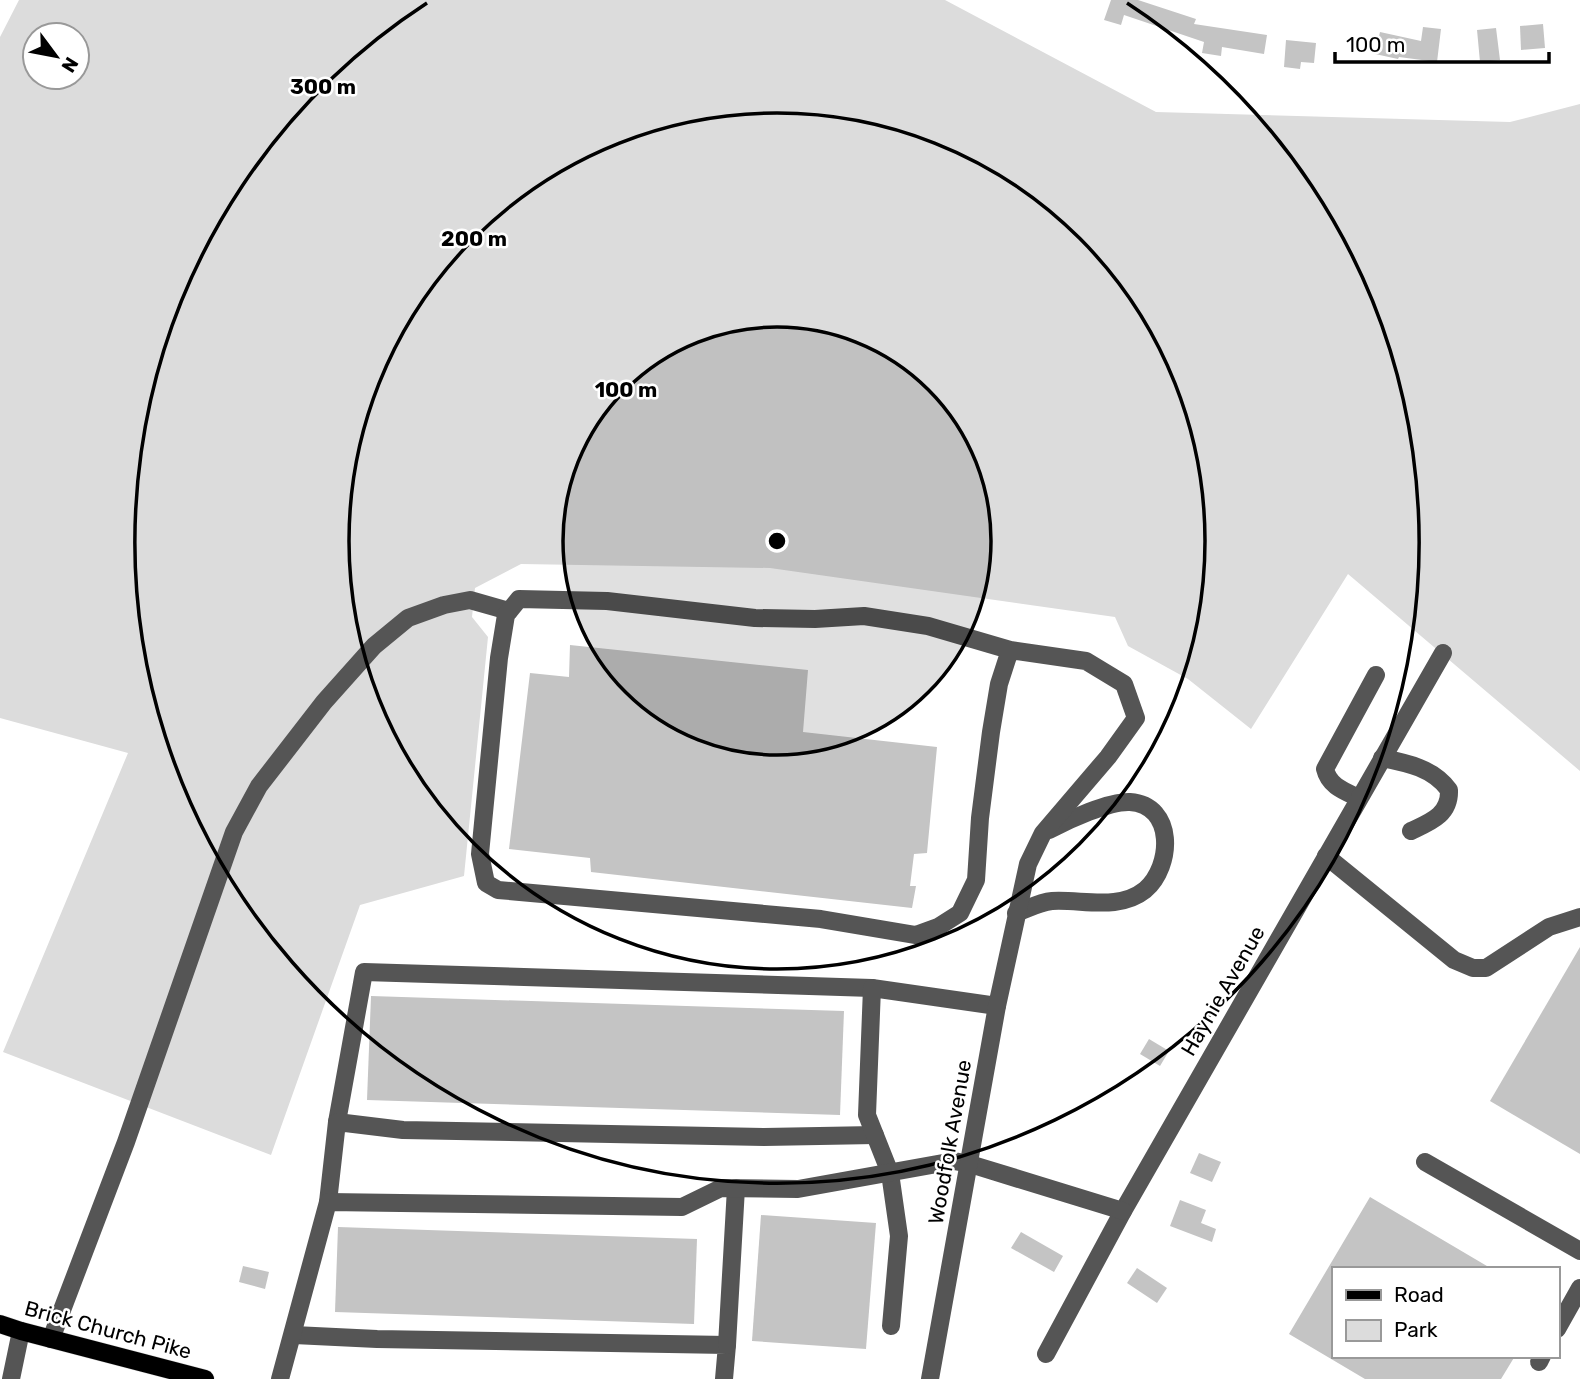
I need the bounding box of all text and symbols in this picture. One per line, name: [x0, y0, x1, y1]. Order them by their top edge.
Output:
north arrow: [21, 21, 91, 91]
scale bar: [1335, 21, 1548, 65]
text: 100 m: [1346, 32, 1405, 57]
text: N: [57, 53, 83, 77]
text: 300 m: [290, 74, 356, 99]
text: 200 m: [441, 226, 507, 251]
text: 100 m: [595, 377, 657, 402]
centre of rings: [765, 529, 789, 553]
street label: Haynie Avenue: [1175, 921, 1270, 1060]
street label: Woodfolk Avenue: [923, 1058, 976, 1226]
legend: [1332, 1267, 1559, 1358]
text: Road: [1394, 1282, 1444, 1307]
street label: Brick Church Pike: [22, 1295, 194, 1364]
text: Park: [1394, 1317, 1438, 1342]

